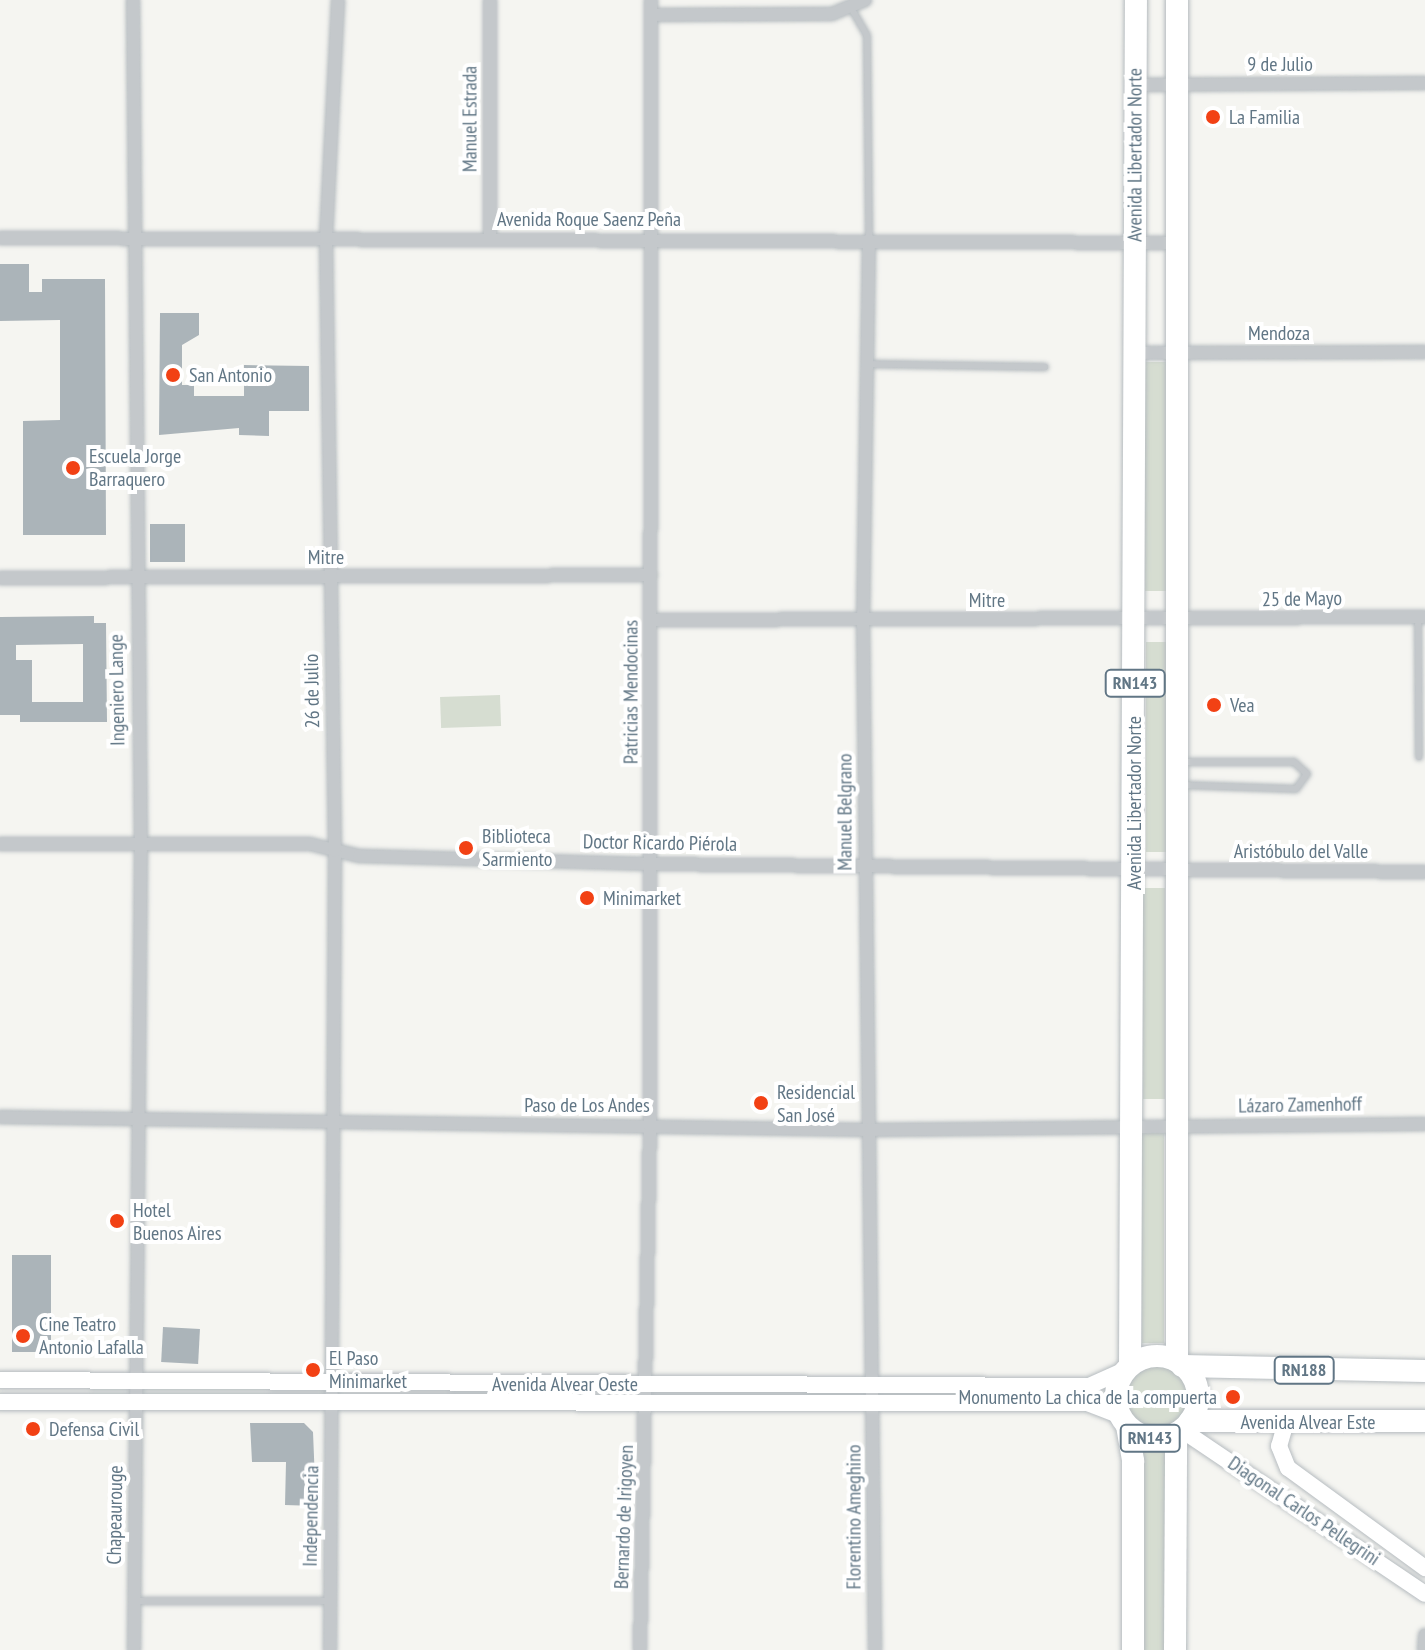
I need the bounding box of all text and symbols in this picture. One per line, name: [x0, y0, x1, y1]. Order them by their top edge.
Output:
street label: 9 de Julio: [1247, 52, 1313, 76]
street label: Manuel Estrada: [458, 66, 482, 172]
street label: Avenida Libertador Norte: [1123, 68, 1147, 242]
place label: La Familia: [1229, 105, 1300, 129]
marker: La Familia: [1204, 108, 1222, 126]
street label: Avenida Roque Saenz Peña: [497, 207, 681, 231]
street label: Mendoza: [1248, 321, 1310, 345]
place label: San Antonio: [189, 363, 273, 387]
marker: San Antonio: [164, 366, 182, 384]
place label: Escuela Jorge Barraquero: [89, 444, 181, 491]
marker: Escuela Jorge Barraquero: [64, 459, 82, 477]
street label: Mitre: [308, 545, 344, 569]
street label: 25 de Mayo: [1262, 586, 1342, 612]
street label: Mitre: [969, 588, 1005, 612]
street label: Patricias Mendocinas: [619, 620, 643, 764]
street label: Ingeniero Lange: [104, 634, 130, 746]
street label: 26 de Julio: [299, 654, 325, 728]
road number: RN143: [1103, 669, 1167, 697]
place label: Vea: [1230, 693, 1255, 717]
marker: Vea: [1205, 696, 1223, 714]
street label: Avenida Libertador Norte: [1122, 716, 1146, 890]
street label: Manuel Belgrano: [833, 753, 857, 871]
place label: Biblioteca Sarmiento: [482, 824, 552, 871]
street label: Doctor Ricardo Piérola: [583, 830, 737, 856]
marker: Biblioteca Sarmiento: [457, 839, 475, 857]
street label: Aristóbulo del Valle: [1234, 839, 1368, 863]
place label: Minimarket: [603, 886, 681, 910]
marker: Minimarket: [578, 889, 596, 907]
place label: Residencial San José: [777, 1080, 855, 1127]
street label: Lázaro Zamenhoff: [1238, 1092, 1362, 1118]
street label: Paso de Los Andes: [524, 1093, 650, 1117]
marker: Residencial San José: [752, 1094, 770, 1112]
place label: Hotel Buenos Aires: [133, 1198, 222, 1245]
marker: Hotel Buenos Aires: [108, 1212, 126, 1230]
place label: Cine Teatro Antonio Lafalla: [39, 1312, 144, 1359]
marker: Cine Teatro Antonio Lafalla: [14, 1327, 32, 1345]
place label: El Paso Minimarket: [329, 1346, 407, 1393]
road number: RN188: [1272, 1356, 1336, 1384]
marker: El Paso Minimarket: [304, 1361, 322, 1379]
street label: Avenida Alvear Oeste: [492, 1372, 638, 1396]
place label: Monumento La chica de la compuerta: [958, 1385, 1217, 1409]
marker: Monumento La chica de la compuerta: [1224, 1388, 1242, 1406]
street label: Avenida Alvear Este: [1240, 1410, 1376, 1434]
place label: Defensa Civil: [49, 1417, 139, 1441]
marker: Defensa Civil: [24, 1420, 42, 1438]
road number: RN143: [1118, 1424, 1182, 1452]
street label: Florentino Ameghino: [842, 1444, 866, 1590]
street label: Bernardo de Irigoyen: [609, 1445, 639, 1589]
street label: Diagonal Carlos Pellegrini: [1223, 1451, 1385, 1571]
street label: Chapeaurouge: [102, 1465, 128, 1565]
street label: Independencia: [298, 1465, 324, 1567]

